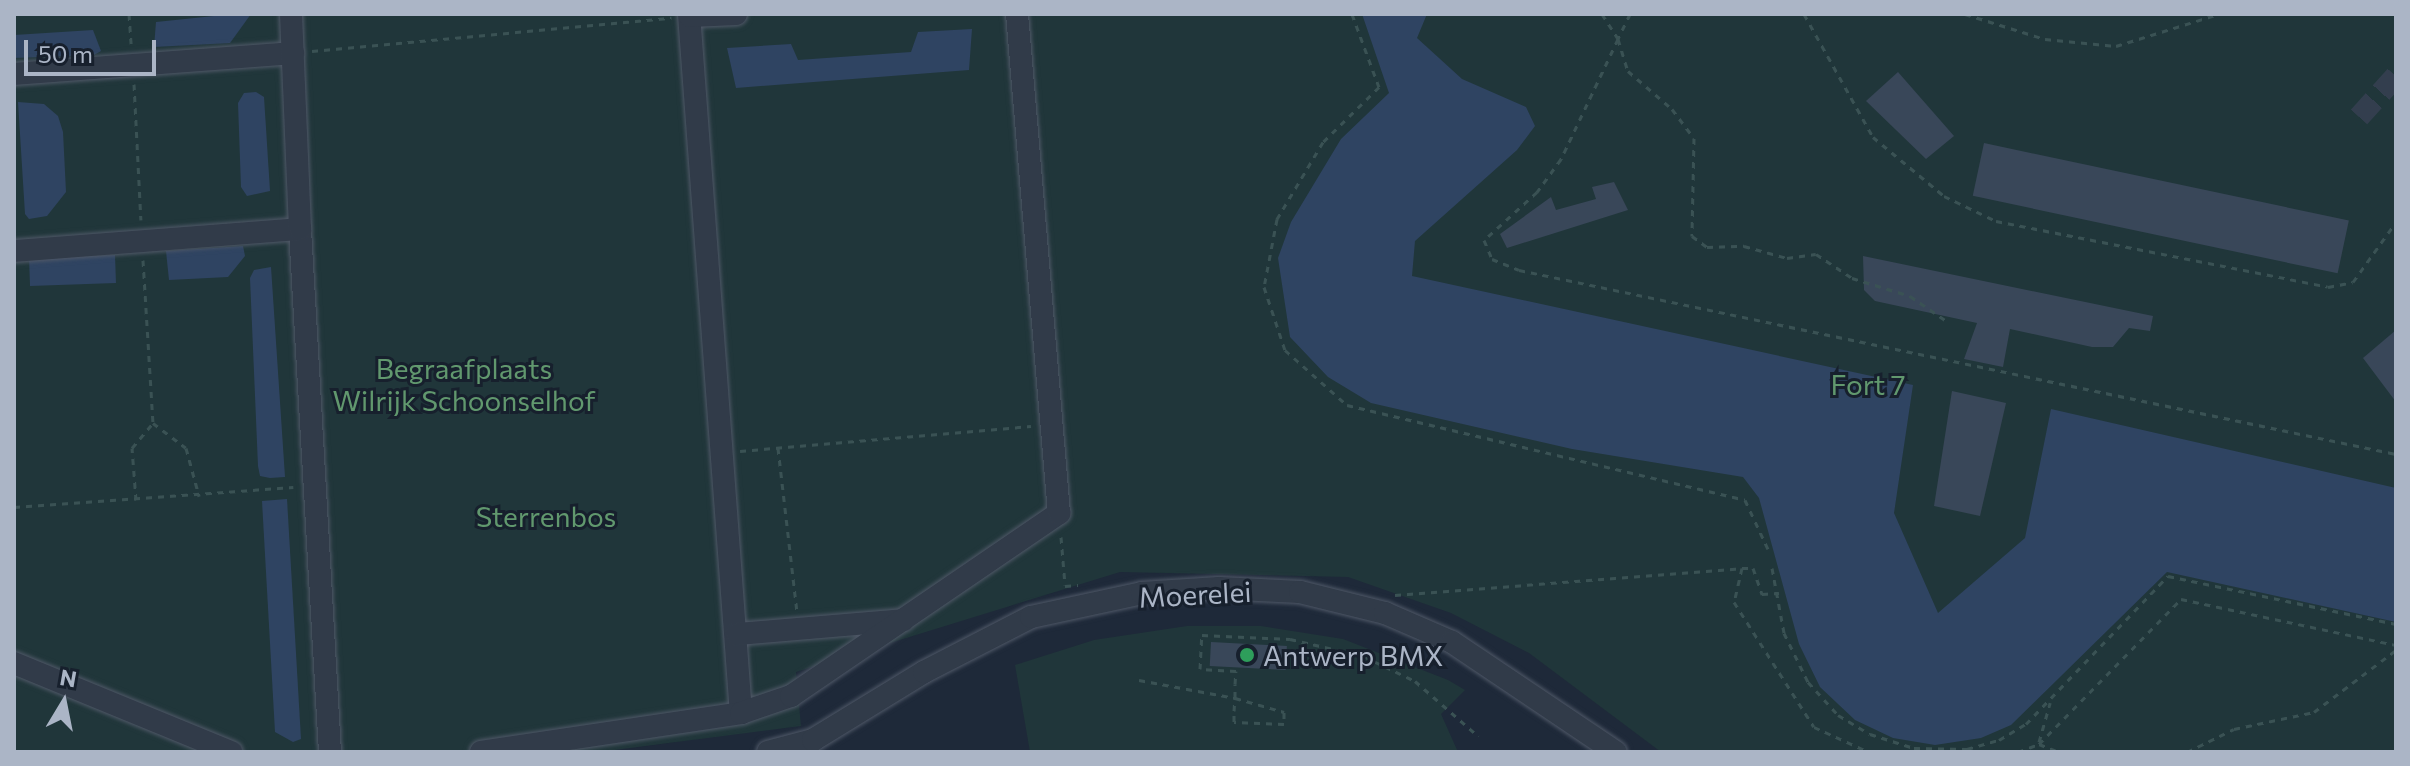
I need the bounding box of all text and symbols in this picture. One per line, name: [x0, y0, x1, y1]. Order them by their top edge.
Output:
scale bar: [28, 24, 160, 74]
text: 50 m: [38, 39, 93, 68]
park label: Begraafplaats Wilrijk Schoonselhof: [333, 351, 595, 417]
park label: Fort 7: [1831, 367, 1905, 401]
park label: Sterrenbos: [476, 499, 616, 533]
street label: Moerelei: [1138, 574, 1252, 614]
place label: Antwerp BMX: [1263, 638, 1444, 672]
marker: Antwerp BMX: [1238, 646, 1256, 664]
north arrow: [24, 662, 104, 742]
text: N: [58, 663, 79, 693]

